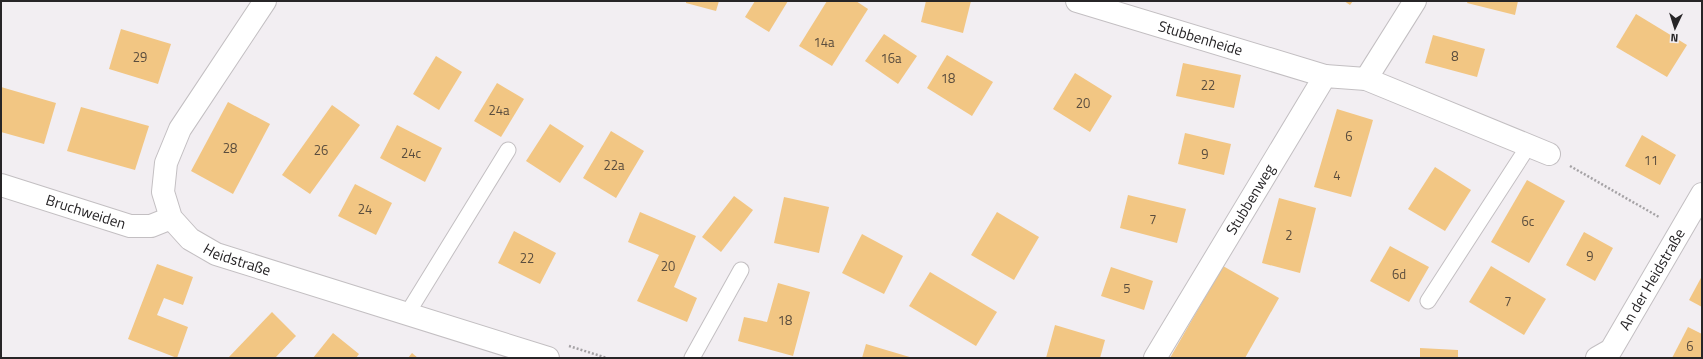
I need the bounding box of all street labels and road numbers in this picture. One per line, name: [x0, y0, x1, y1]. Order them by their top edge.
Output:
street label: Stubbenheide: [1156, 14, 1246, 61]
street label: Stubbenweg: [1220, 159, 1281, 239]
street label: Bruchweiden: [43, 188, 129, 235]
street label: An der Heidstraße: [1613, 224, 1691, 334]
street label: Heidstraße: [199, 237, 274, 282]

